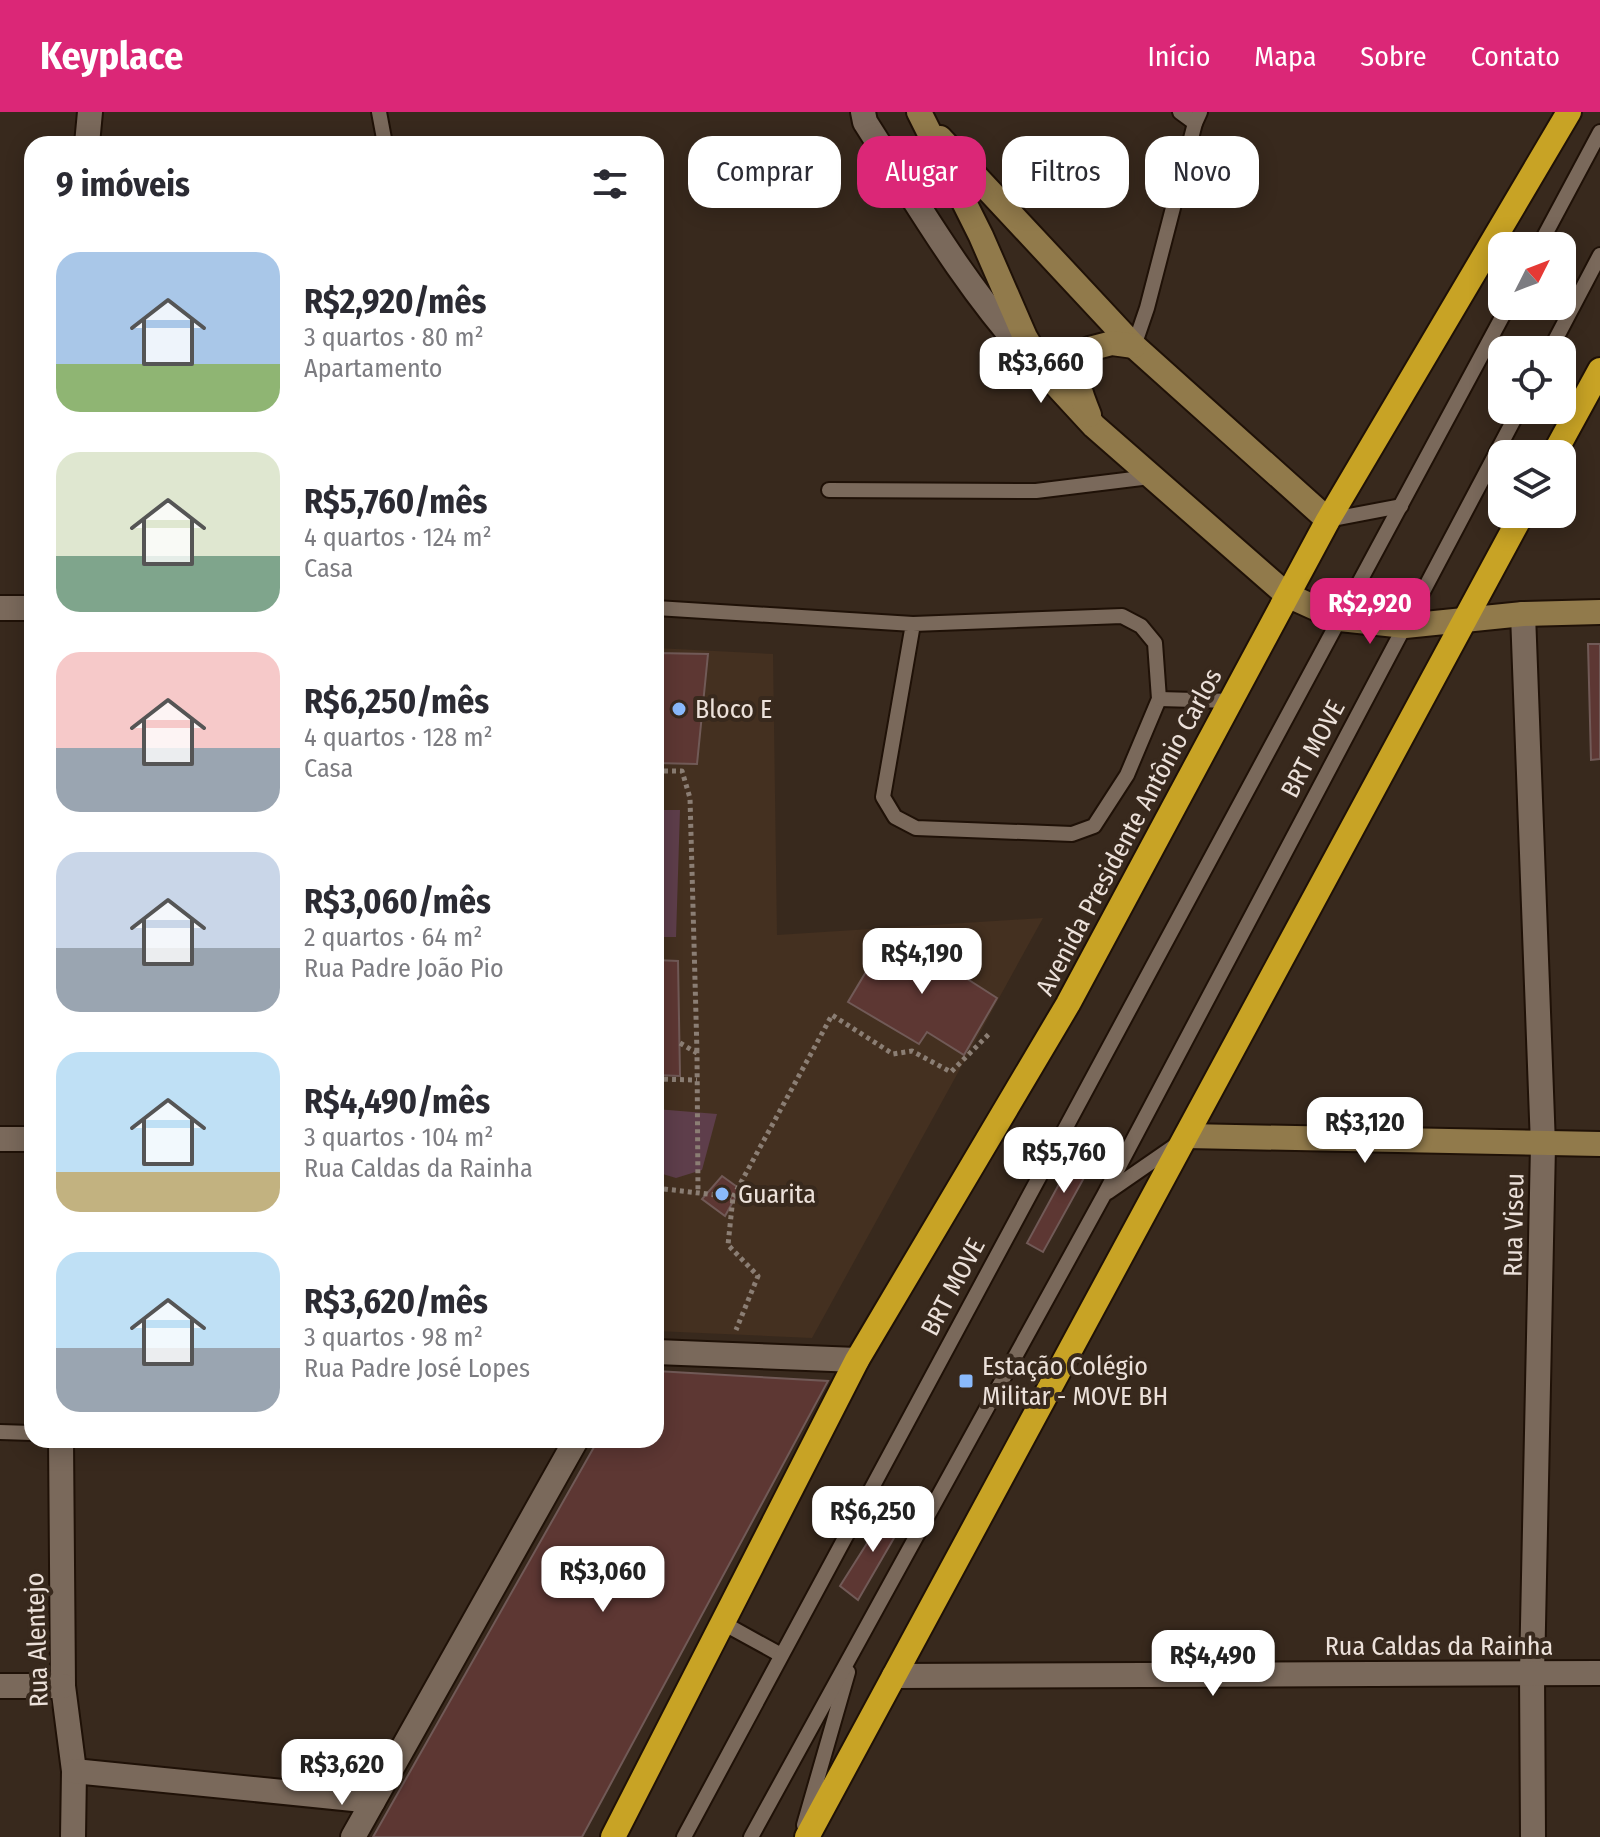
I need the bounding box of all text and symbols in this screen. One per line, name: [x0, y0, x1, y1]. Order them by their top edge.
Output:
text: Keyplace: [40, 33, 183, 79]
text: Início: [1147, 40, 1210, 73]
text: Mapa: [1254, 40, 1316, 73]
text: Sobre: [1360, 40, 1427, 73]
text: Contato: [1471, 40, 1560, 73]
chip: Comprar: [688, 136, 841, 208]
chip: Alugar: [857, 136, 986, 208]
chip: Filtros: [1002, 136, 1129, 208]
chip: Novo: [1145, 136, 1259, 208]
icon: filters: [588, 162, 632, 206]
text: 9 imóveis: [56, 164, 190, 205]
north arrow: [1488, 232, 1576, 320]
map controls: [1488, 232, 1576, 528]
text: R$2,920/mês: [304, 281, 486, 322]
icon: home: [120, 284, 216, 380]
text: 3 quartos · 80 m²: [304, 322, 484, 353]
button: locate: [1488, 336, 1576, 424]
pin: R$3,660: [967, 337, 1115, 405]
text: R$3,660: [998, 347, 1084, 378]
text: Apartamento: [304, 353, 442, 384]
button: layers: [1488, 440, 1576, 528]
text: R$5,760/mês: [304, 481, 487, 522]
icon: home: [120, 484, 216, 580]
text: 4 quartos · 124 m²: [304, 522, 492, 553]
text: Casa: [304, 553, 353, 584]
pin: R$2,920: [1296, 578, 1444, 646]
text: R$2,920: [1328, 588, 1412, 619]
street label: Avenida Presidente Antônio Carlos: [1029, 663, 1229, 1001]
text: R$6,250/mês: [304, 681, 489, 722]
icon: home: [120, 684, 216, 780]
place label: Bloco E: [695, 694, 772, 725]
street label: BRT MOVE: [1274, 695, 1352, 803]
marker: Bloco E: [670, 700, 688, 718]
text: 4 quartos · 128 m²: [304, 722, 493, 753]
text: Casa: [304, 753, 353, 784]
text: R$3,060/mês: [304, 881, 491, 922]
icon: home: [120, 884, 216, 980]
text: 2 quartos · 64 m²: [304, 922, 482, 953]
pin: R$4,190: [848, 928, 996, 996]
text: R$4,190: [881, 938, 963, 969]
text: Rua Padre João Pio: [304, 953, 504, 984]
text: R$4,490/mês: [304, 1081, 490, 1122]
icon: home: [120, 1084, 216, 1180]
pin: R$3,120: [1291, 1097, 1439, 1165]
text: R$3,120: [1325, 1107, 1405, 1138]
text: 3 quartos · 104 m²: [304, 1122, 493, 1153]
pin: R$5,760: [990, 1127, 1138, 1195]
text: R$5,760: [1022, 1137, 1106, 1168]
text: Rua Caldas da Rainha: [304, 1153, 533, 1184]
street label: Rua Viseu: [1498, 1173, 1530, 1277]
place label: Guarita: [738, 1179, 816, 1210]
marker: Guarita: [713, 1185, 731, 1203]
street label: BRT MOVE: [914, 1233, 992, 1341]
text: R$3,620/mês: [304, 1281, 488, 1322]
icon: home: [120, 1284, 216, 1380]
text: 3 quartos · 98 m²: [304, 1322, 483, 1353]
place label: Estação Colégio Militar - MOVE BH: [982, 1351, 1168, 1412]
text: Rua Padre José Lopes: [304, 1353, 530, 1384]
marker: Estação Colégio Militar - MOVE BH: [957, 1372, 975, 1390]
pin: R$6,250: [799, 1486, 947, 1554]
text: R$6,250: [830, 1496, 916, 1527]
pin: R$3,060: [529, 1546, 677, 1614]
text: R$3,060: [559, 1556, 647, 1587]
street label: Rua Alentejo: [19, 1572, 55, 1708]
pin: R$4,490: [1139, 1630, 1287, 1698]
street label: Rua Caldas da Rainha: [1325, 1631, 1553, 1662]
text: R$4,490: [1170, 1640, 1256, 1671]
pin: R$3,620: [268, 1739, 416, 1807]
text: R$3,620: [300, 1749, 384, 1780]

